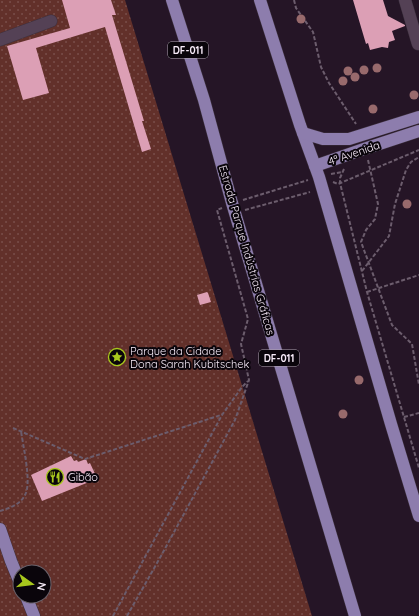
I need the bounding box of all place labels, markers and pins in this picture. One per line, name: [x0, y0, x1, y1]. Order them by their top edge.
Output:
place label: Parque da Cidade Dona Sarah Kubitschek: [130, 344, 249, 371]
place icon: Parque da Cidade Dona Sarah Kubitschek: [107, 347, 127, 367]
restaurant icon: Gibão: [45, 467, 65, 487]
place label: Gibão: [68, 470, 98, 484]

